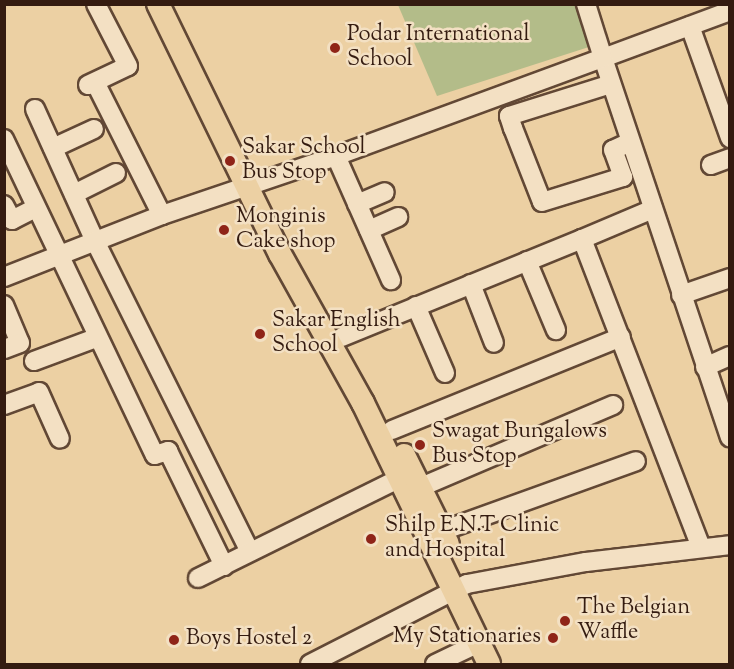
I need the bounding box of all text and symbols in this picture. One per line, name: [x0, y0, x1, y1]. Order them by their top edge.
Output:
place label: Podar International School: [347, 22, 530, 74]
marker: Podar International School: [328, 41, 342, 55]
place label: Sakar School Bus Stop: [242, 135, 366, 186]
marker: Sakar School Bus Stop: [223, 154, 237, 168]
place label: Monginis Cake shop: [236, 204, 335, 255]
marker: Monginis Cake shop: [217, 223, 231, 237]
place label: Sakar English School: [272, 308, 401, 360]
marker: Sakar English School: [253, 327, 267, 341]
place label: Swagat Bungalows Bus Stop: [432, 419, 607, 470]
marker: Swagat Bungalows Bus Stop: [413, 438, 427, 452]
place label: Shilp E.N.T Clinic and Hospital: [385, 513, 559, 564]
marker: Shilp E.N.T Clinic and Hospital: [362, 530, 380, 548]
place label: The Belgian Waffle: [577, 595, 690, 646]
marker: The Belgian Waffle: [558, 614, 572, 628]
place label: My Stationaries: [393, 625, 541, 651]
place label: Boys Hostel 2: [186, 627, 312, 653]
marker: My Stationaries: [546, 631, 560, 645]
marker: Boys Hostel 2: [167, 633, 181, 647]

